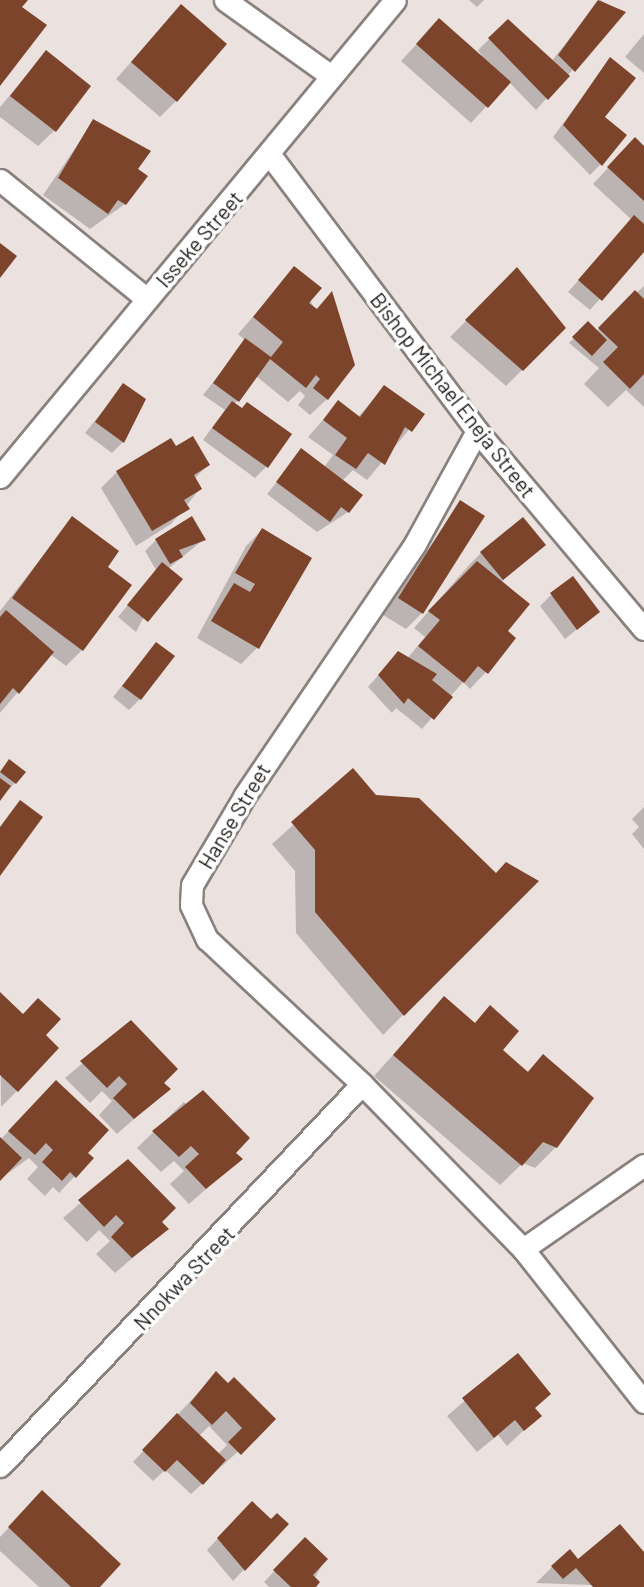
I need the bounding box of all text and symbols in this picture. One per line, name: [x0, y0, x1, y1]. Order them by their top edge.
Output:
street label: Isseke Street: [150, 186, 248, 292]
street label: Bishop Michael Eneja Street: [365, 288, 541, 502]
street label: Hanse Street: [193, 759, 275, 873]
street label: Nnokwa Street: [128, 1221, 240, 1335]

